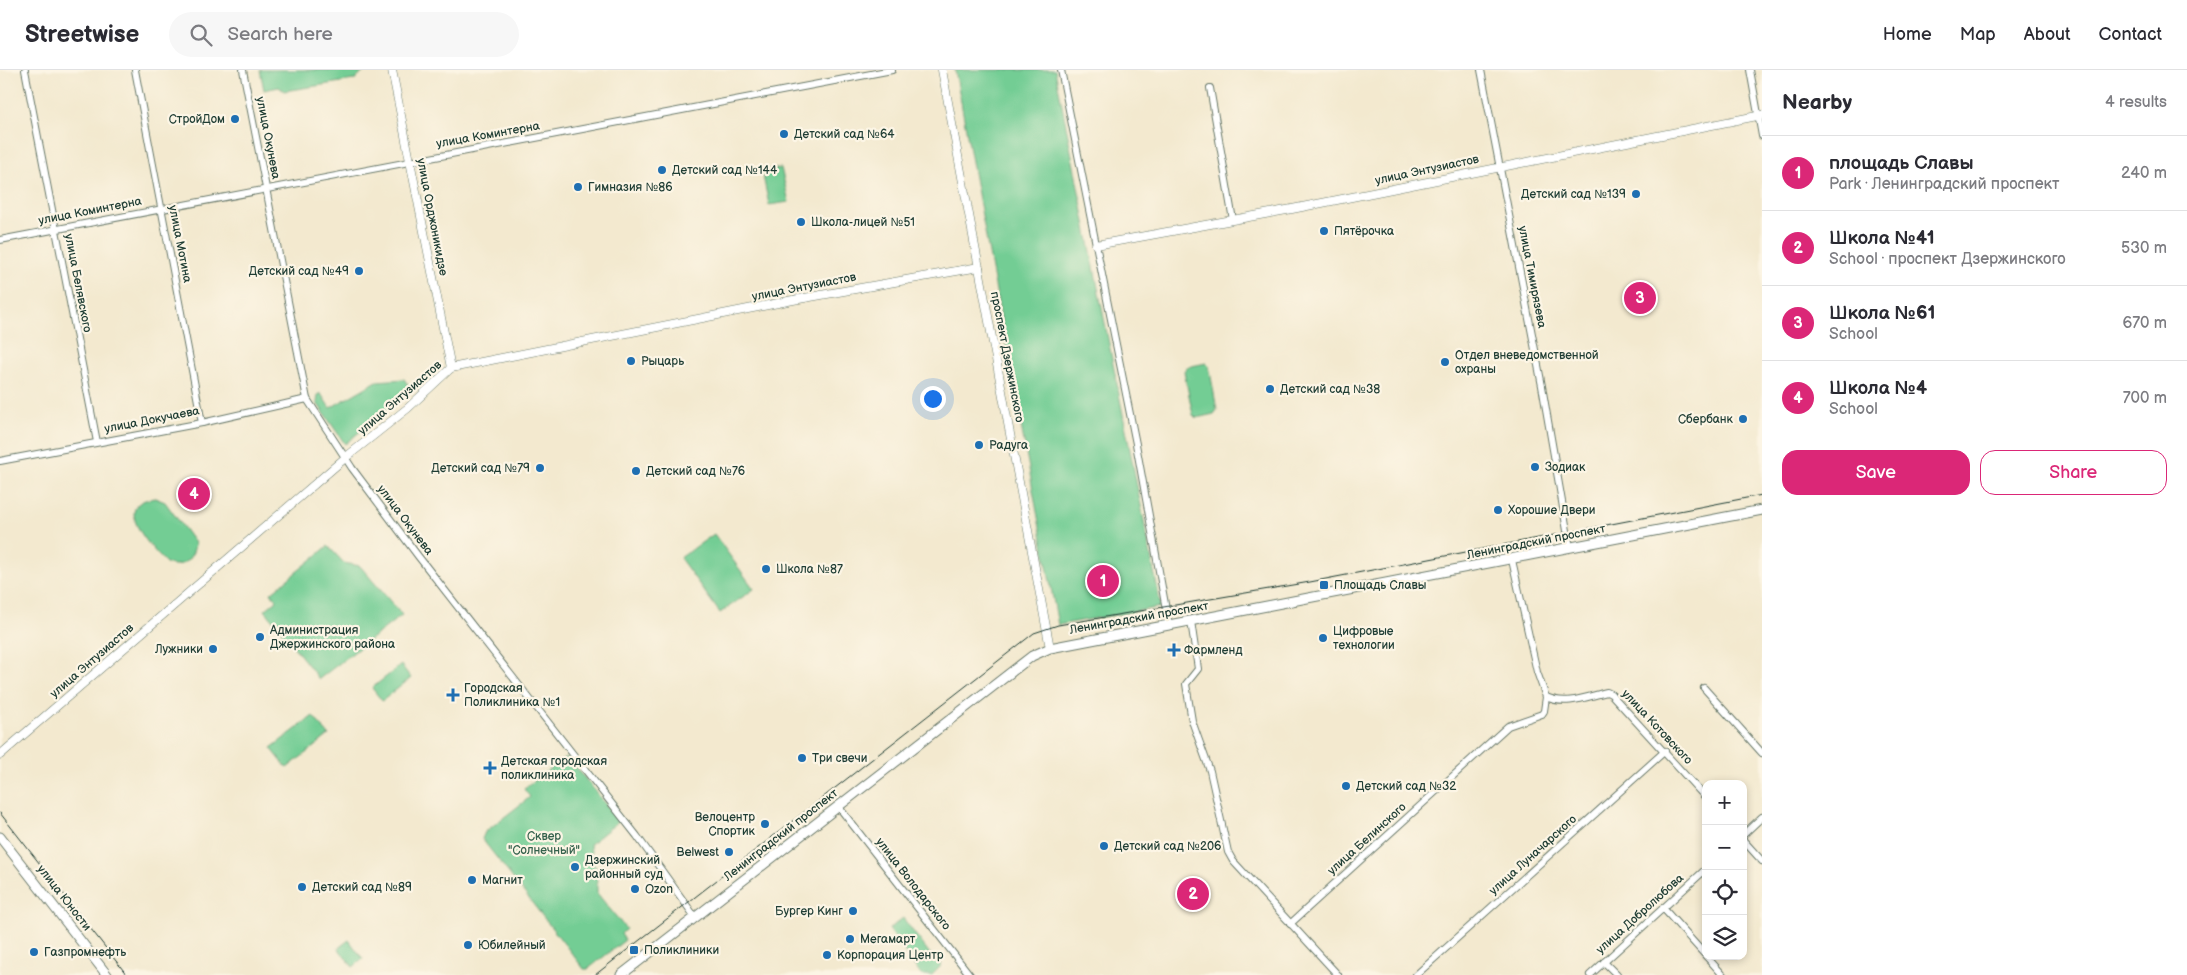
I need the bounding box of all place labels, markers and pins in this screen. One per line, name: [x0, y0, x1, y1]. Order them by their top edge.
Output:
place label: СтройДом: [169, 112, 225, 127]
marker: СтройДом: [229, 113, 241, 125]
place label: Детский сад №64: [794, 127, 895, 142]
marker: Детский сад №64: [778, 128, 790, 140]
place label: Детский сад №144: [672, 163, 778, 178]
marker: Детский сад №144: [656, 164, 668, 176]
place label: Гимназия №86: [588, 180, 673, 195]
marker: Гимназия №86: [572, 181, 584, 193]
place label: Детский сад №139: [1521, 187, 1626, 202]
marker: Детский сад №139: [1630, 188, 1642, 200]
place label: Школа-лицей №51: [811, 215, 915, 230]
marker: Школа-лицей №51: [795, 216, 807, 228]
place label: Пятёрочка: [1334, 224, 1394, 239]
marker: Пятёрочка: [1318, 225, 1330, 237]
place label: Детский сад №49: [249, 264, 349, 279]
marker: Детский сад №49: [353, 265, 365, 277]
pin: 3: [1624, 279, 1656, 317]
place label: Отдел вневедомственной охраны: [1455, 348, 1599, 377]
place label: Рыцарь: [641, 354, 684, 369]
marker: Рыцарь: [625, 355, 637, 367]
marker: Отдел вневедомственной охраны: [1439, 356, 1451, 368]
place label: Детский сад №38: [1280, 382, 1380, 397]
marker: Детский сад №38: [1264, 383, 1276, 395]
place label: Сбербанк: [1678, 412, 1734, 427]
marker: Сбербанк: [1737, 413, 1749, 425]
place label: Радуга: [989, 438, 1028, 453]
marker: Радуга: [973, 439, 985, 451]
place label: Зодиак: [1545, 460, 1586, 475]
place label: Детский сад №79: [431, 461, 530, 476]
marker: Зодиак: [1529, 461, 1541, 473]
marker: Детский сад №79: [534, 462, 546, 474]
place label: Детский сад №76: [646, 464, 745, 479]
marker: Детский сад №76: [630, 465, 642, 477]
pin: 4: [178, 475, 210, 513]
place label: Хорошие Двери: [1508, 503, 1595, 518]
marker: Хорошие Двери: [1492, 504, 1504, 516]
place label: Школа №87: [776, 562, 843, 577]
pin: 1: [1087, 562, 1119, 600]
marker: Школа №87: [760, 563, 772, 575]
place label: Площадь Славы: [1334, 578, 1426, 593]
marker: Площадь Славы: [1318, 579, 1330, 591]
place label: Администрация Джержинского района: [269, 623, 395, 652]
place label: Цифровые технологии: [1333, 624, 1395, 653]
marker: Администрация Джержинского района: [254, 631, 266, 643]
marker: Цифровые технологии: [1317, 632, 1329, 644]
place label: Лужники: [154, 642, 203, 657]
marker: Лужники: [207, 643, 219, 655]
place label: Фармленд: [1184, 643, 1243, 658]
marker: Фармленд: [1168, 644, 1180, 656]
place label: Городская Поликлиника №1: [464, 681, 560, 710]
marker: Городская Поликлиника №1: [446, 688, 460, 702]
place label: Три свечи: [812, 751, 867, 766]
marker: Три свечи: [796, 752, 808, 764]
place label: Детская городская поликлиника: [501, 754, 607, 783]
marker: Детская городская поликлиника: [483, 761, 497, 775]
place label: Детский сад №32: [1356, 779, 1456, 794]
marker: Детский сад №32: [1340, 780, 1352, 792]
place label: Велоцентр Спортик: [695, 810, 756, 839]
marker: Велоцентр Спортик: [759, 818, 771, 830]
place label: Детский сад №206: [1114, 839, 1221, 854]
marker: Детский сад №206: [1098, 840, 1110, 852]
place label: Belwest: [676, 845, 719, 860]
marker: Belwest: [723, 846, 735, 858]
place label: Дзержинский районный суд: [585, 853, 664, 882]
marker: Дзержинский районный суд: [569, 861, 581, 873]
place label: Магнит: [482, 873, 523, 888]
marker: Магнит: [466, 874, 478, 886]
pin: 2: [1177, 875, 1209, 913]
place label: Детский сад №89: [312, 880, 412, 895]
marker: Детский сад №89: [296, 881, 308, 893]
place label: Ozon: [645, 882, 673, 897]
marker: Ozon: [629, 883, 641, 895]
place label: Бургер Кинг: [775, 904, 843, 919]
marker: Бургер Кинг: [847, 905, 859, 917]
place label: Мегамарт: [860, 932, 916, 947]
marker: Мегамарт: [844, 933, 856, 945]
place label: Юбилейный: [478, 938, 546, 953]
marker: Юбилейный: [462, 939, 474, 951]
place label: Поликлиники: [644, 943, 719, 958]
marker: Поликлиники: [628, 944, 640, 956]
place label: Газпромнефть: [44, 945, 126, 960]
marker: Газпромнефть: [28, 946, 40, 958]
place label: Корпорация Центр: [837, 948, 944, 963]
marker: Корпорация Центр: [821, 949, 833, 961]

